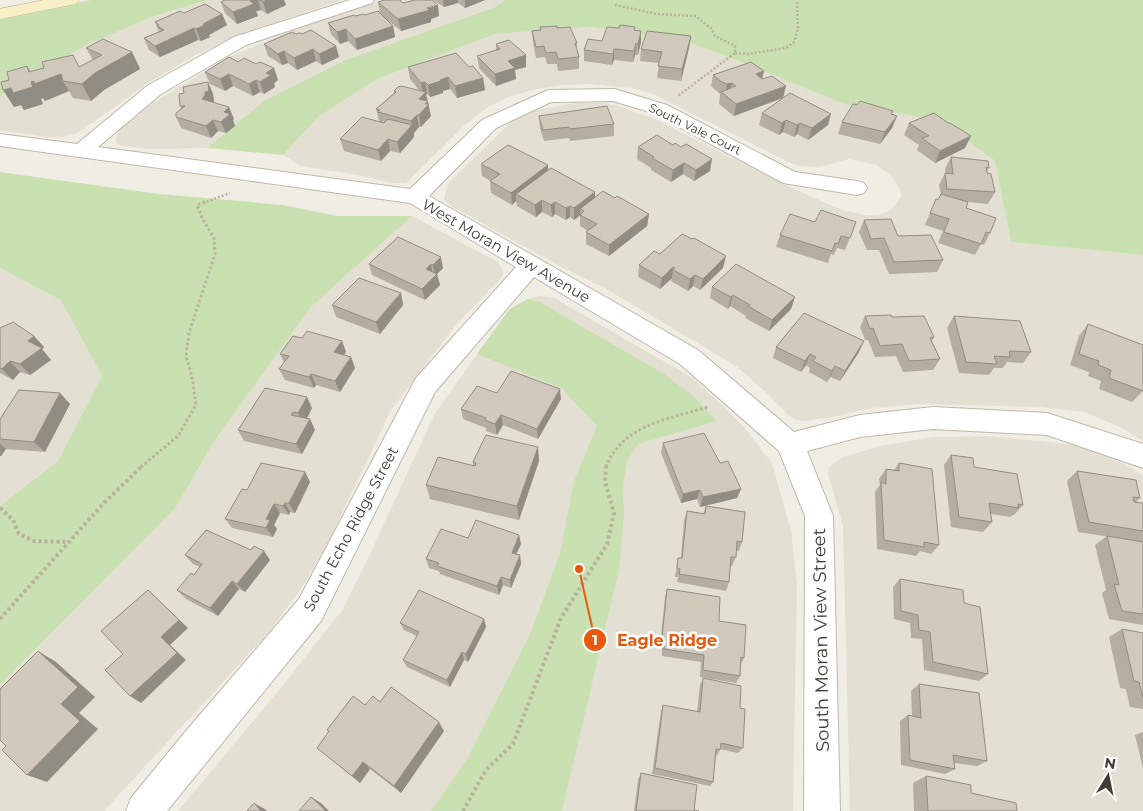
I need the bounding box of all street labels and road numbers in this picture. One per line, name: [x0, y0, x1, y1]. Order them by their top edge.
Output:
street label: South Vale Court: [646, 100, 744, 158]
street label: West Moran View Avenue: [419, 195, 594, 307]
street label: South Echo Ridge Street: [299, 443, 402, 615]
street label: South Moran View Street: [808, 528, 834, 752]

